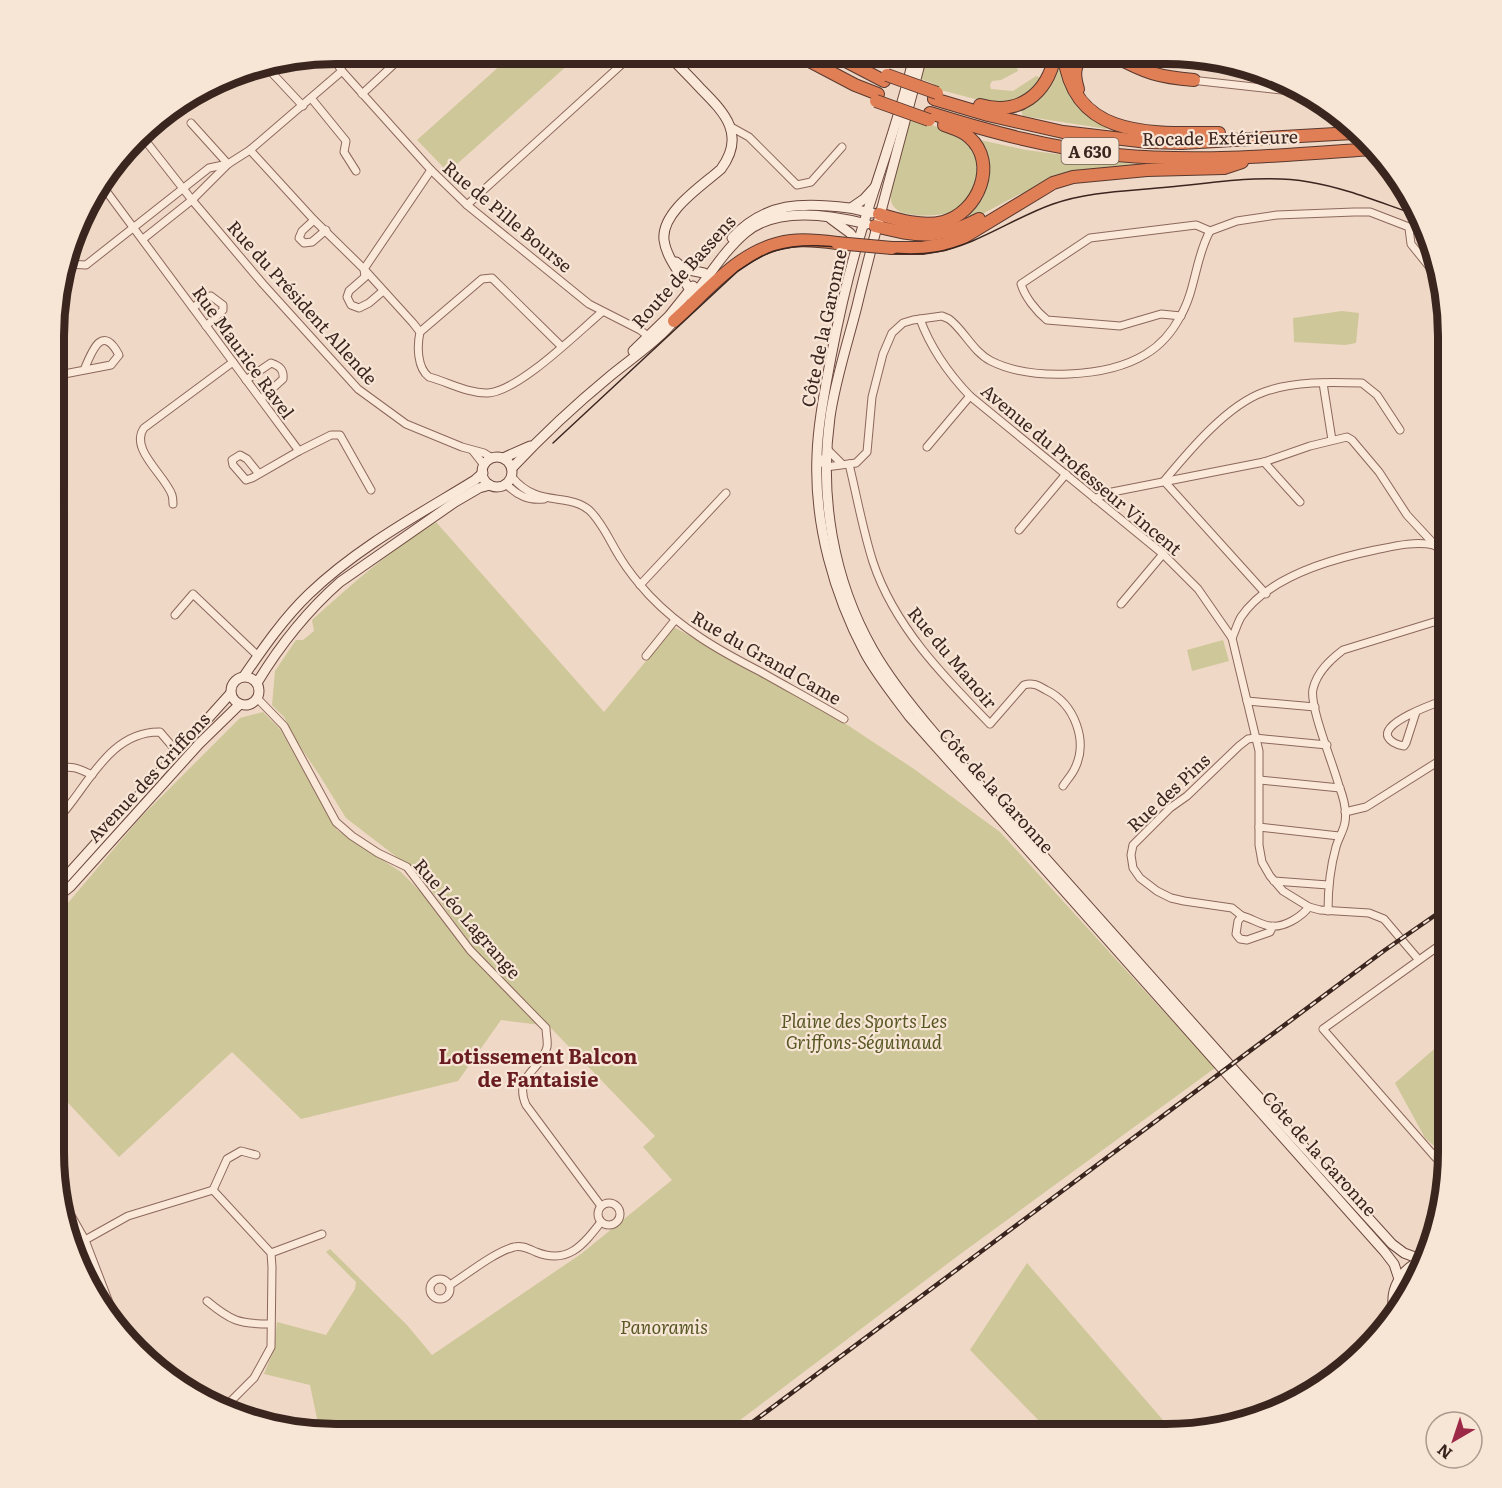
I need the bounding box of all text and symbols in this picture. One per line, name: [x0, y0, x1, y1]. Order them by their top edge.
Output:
street label: Rocade Extérieure: [1142, 122, 1298, 152]
road number: A 630: [1062, 138, 1118, 164]
street label: Rue de Pille Bourse: [437, 154, 579, 278]
street label: Route de Bassens: [625, 208, 741, 334]
street label: Rue du Président Allende: [222, 214, 384, 390]
street label: Côte de la Garonne: [793, 247, 853, 409]
street label: Rue Maurice Ravel: [187, 280, 301, 424]
street label: Avenue du Professeur Vincent: [976, 377, 1189, 562]
street label: Rue du Manoir: [902, 600, 1004, 714]
street label: Rue du Grand Came: [687, 603, 847, 711]
street label: Avenue des Griffons: [80, 706, 216, 848]
street label: Côte de la Garonne: [933, 721, 1061, 859]
street label: Rue des Pins: [1120, 746, 1216, 838]
street label: Rue Léo Lagrange: [408, 852, 528, 984]
park label: Plaine des Sports Les Griffons-Séguinaud: [781, 1007, 947, 1055]
district label: Lotissement Balcon de Fantaisie: [439, 1040, 638, 1093]
street label: Côte de la Garonne: [1256, 1084, 1384, 1222]
park label: Panoramis: [620, 1313, 708, 1340]
north arrow: [1424, 1410, 1484, 1470]
text: N: [1431, 1439, 1457, 1466]

